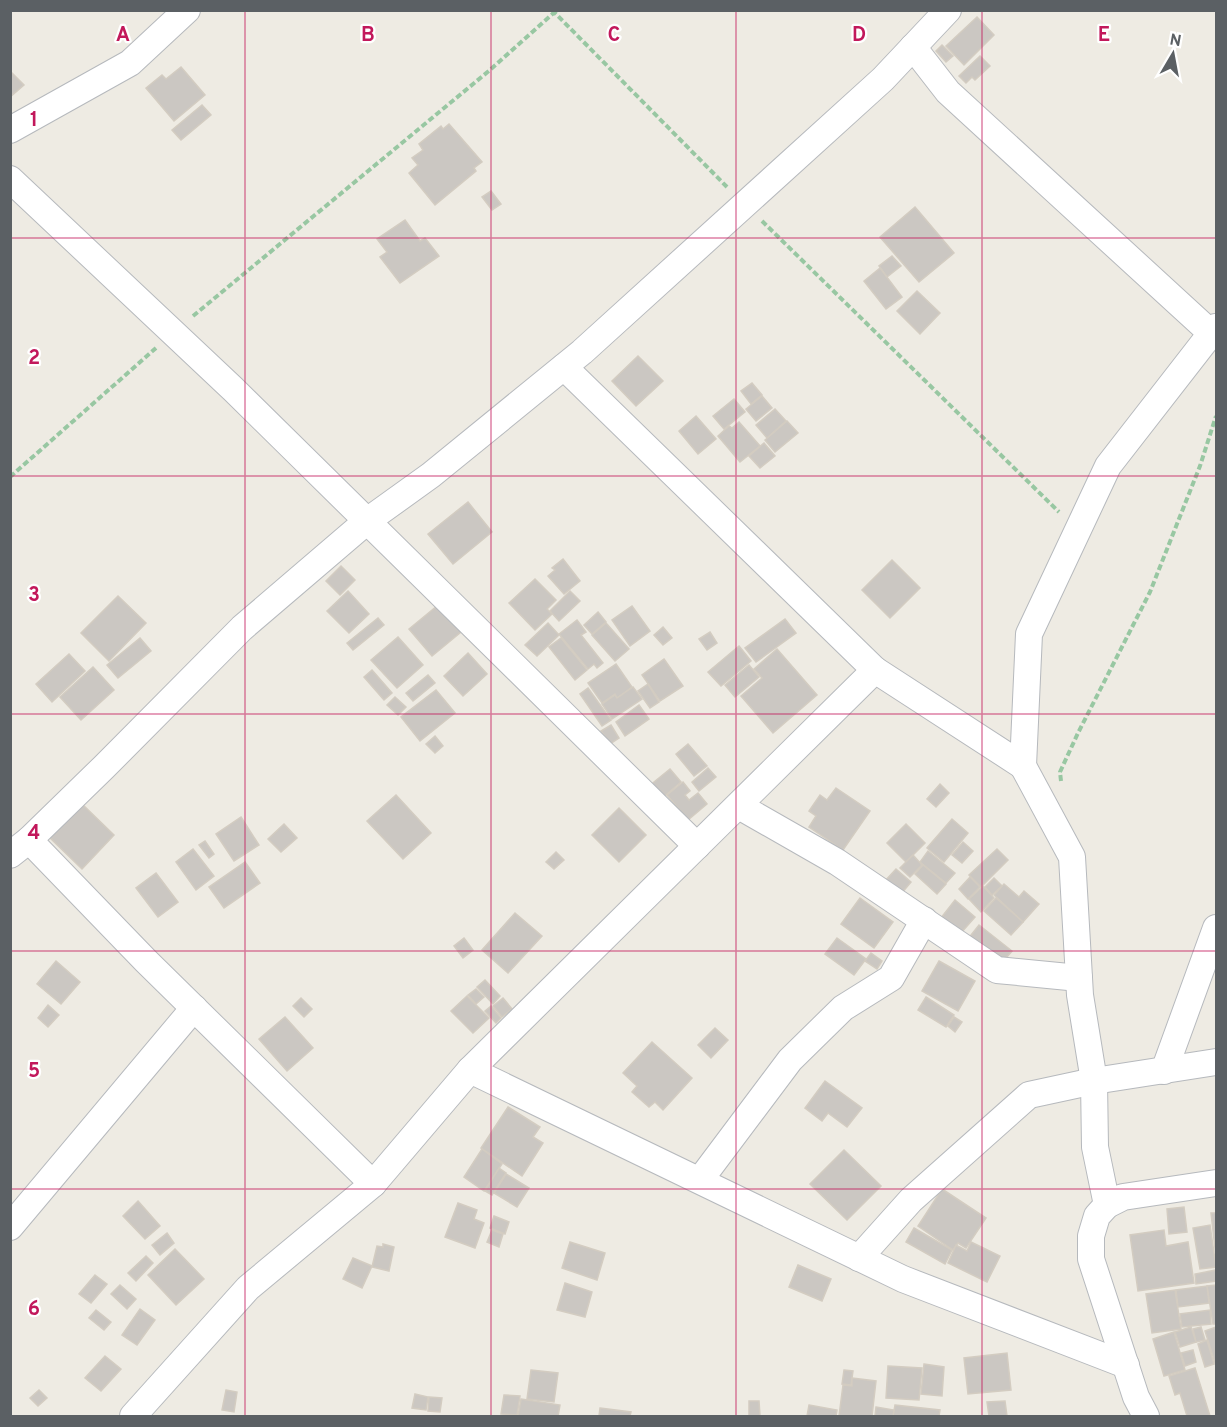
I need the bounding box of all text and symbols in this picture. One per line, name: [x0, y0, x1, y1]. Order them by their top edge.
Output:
text: A: [116, 23, 130, 49]
text: B: [361, 23, 375, 49]
text: C: [608, 23, 620, 49]
text: D: [852, 23, 866, 49]
text: E: [1098, 23, 1110, 49]
north arrow: [1143, 24, 1203, 84]
text: N: [1168, 30, 1183, 52]
text: 1: [30, 108, 38, 134]
text: 2: [28, 346, 40, 372]
text: 3: [28, 583, 40, 609]
text: 4: [28, 821, 40, 847]
text: 5: [28, 1059, 40, 1085]
text: 6: [28, 1297, 40, 1323]

